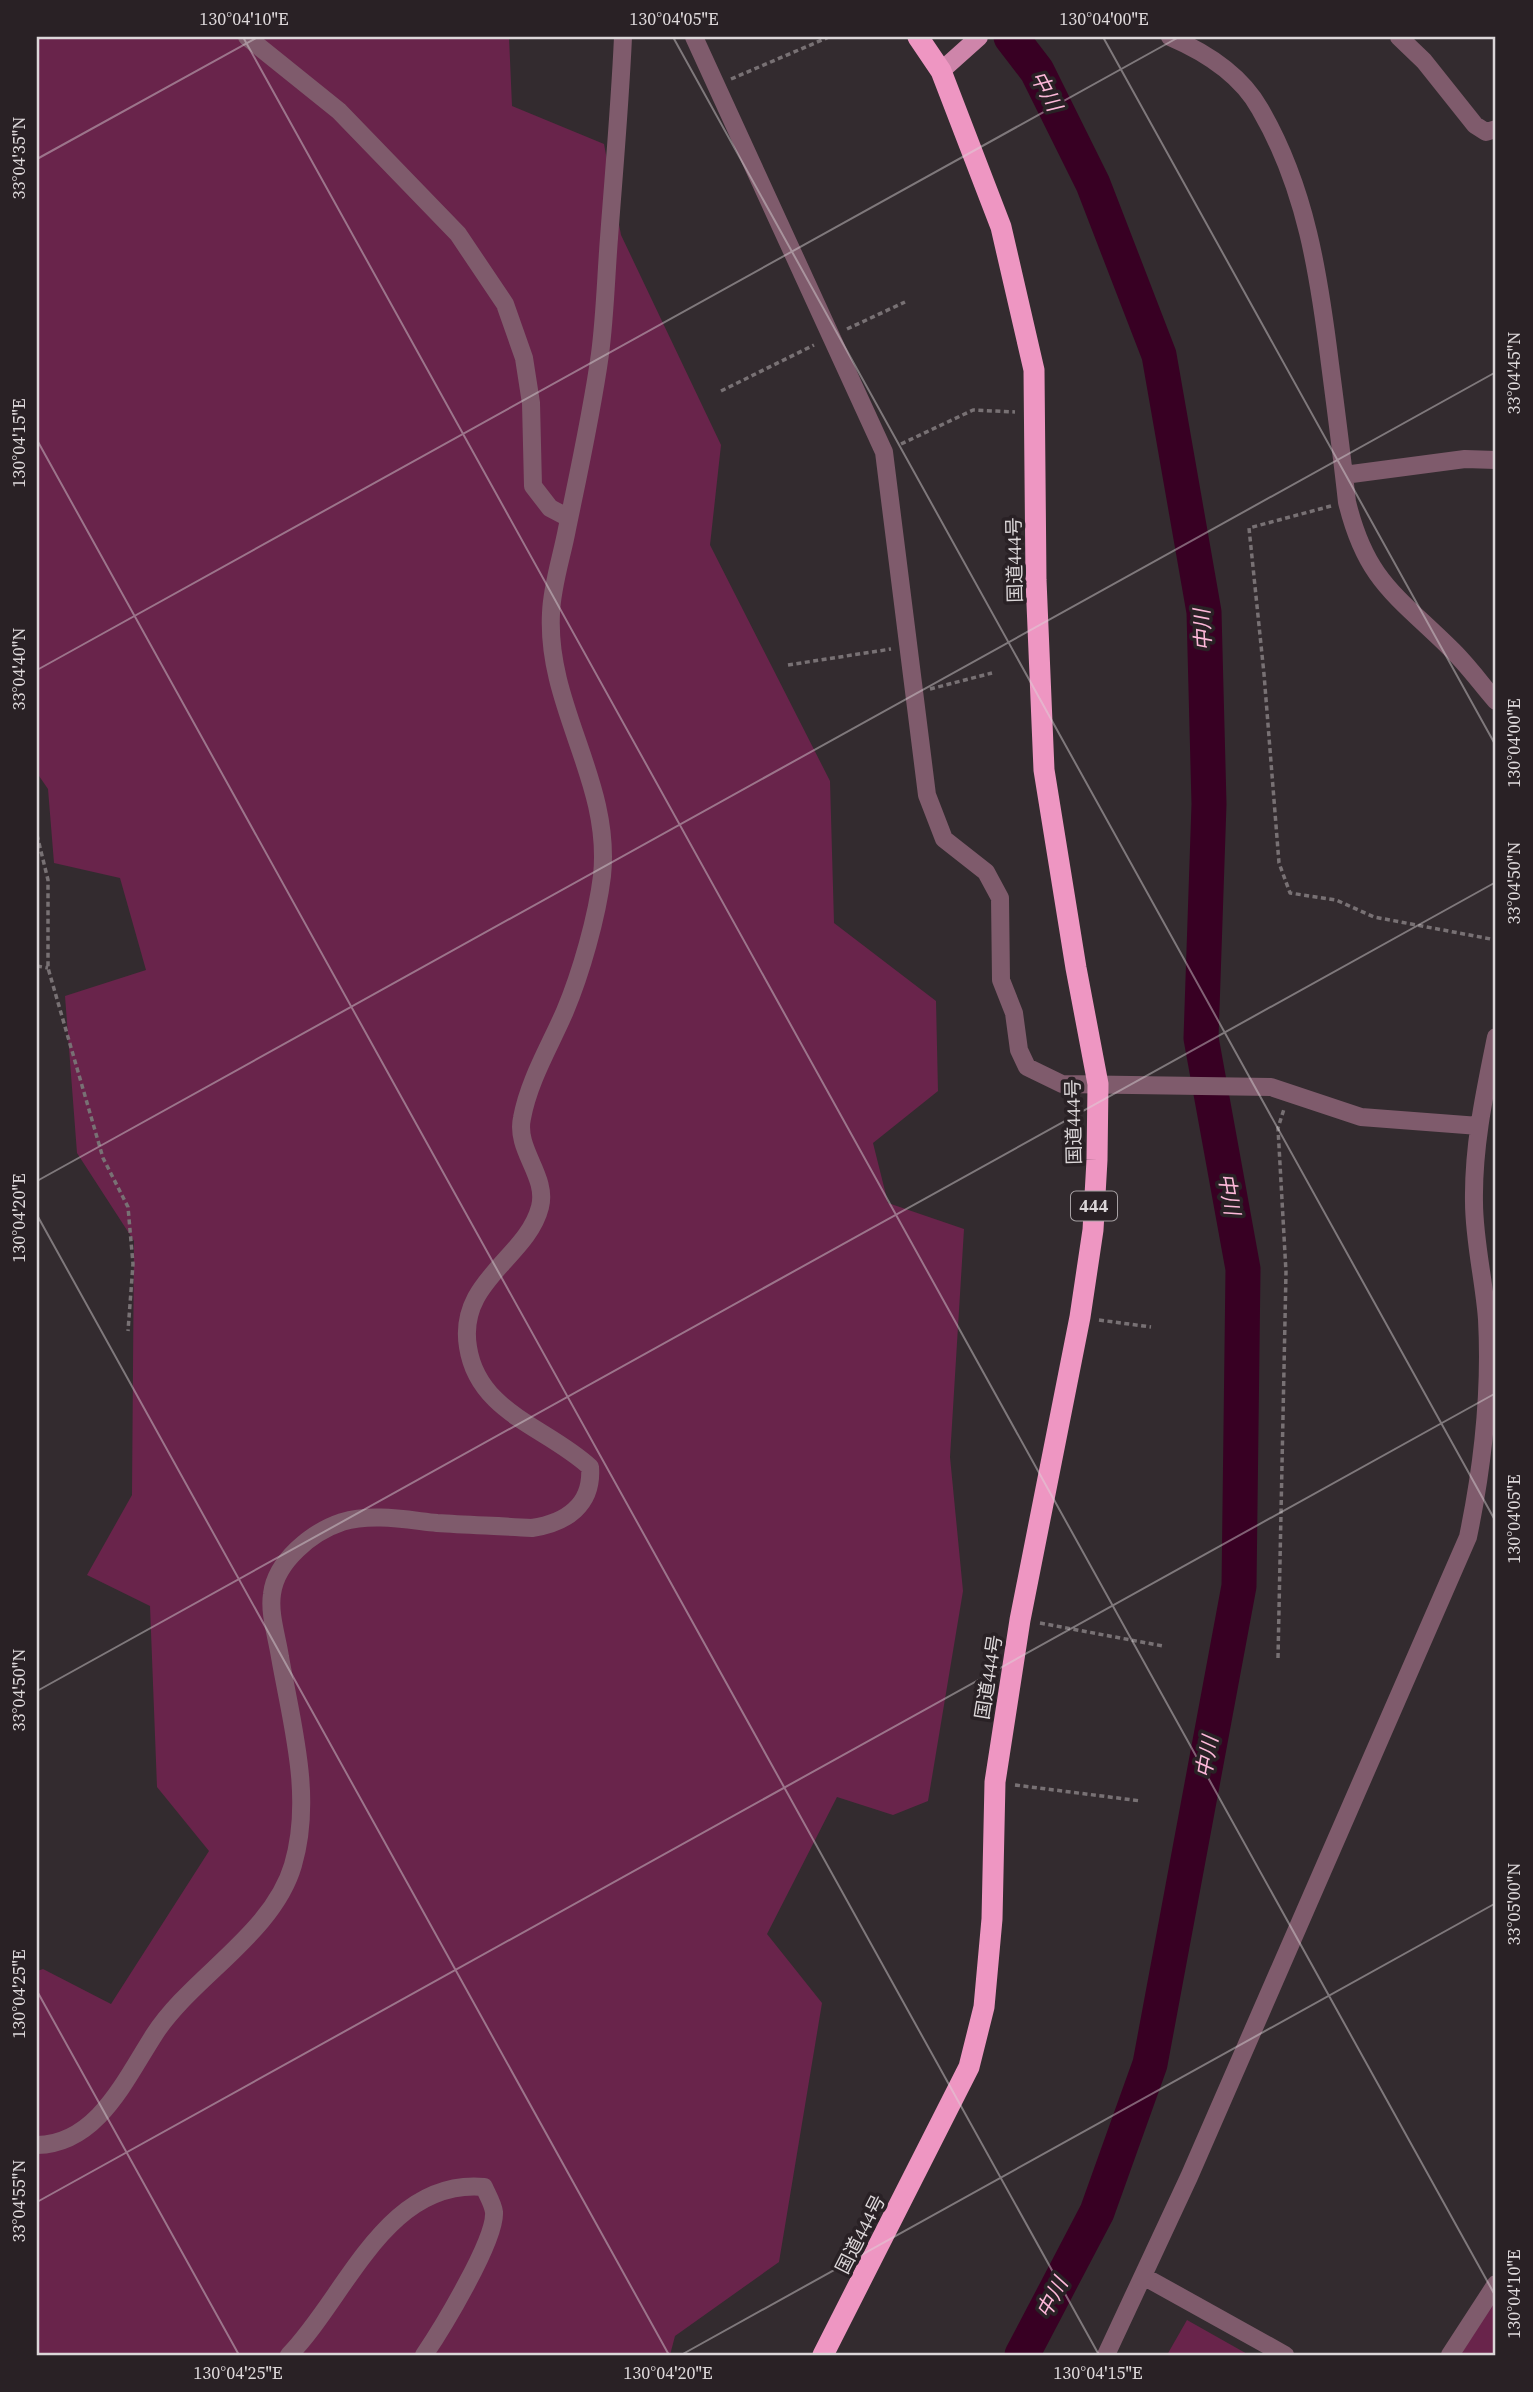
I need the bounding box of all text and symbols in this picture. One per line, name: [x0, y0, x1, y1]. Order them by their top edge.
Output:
text: 130°04'10"E: [199, 6, 289, 31]
text: 130°04'05"E: [629, 6, 719, 31]
text: 130°04'00"E: [1059, 6, 1149, 31]
water label: 中川: [1024, 65, 1070, 118]
text: 33°04'35"N: [6, 117, 31, 199]
text: 33°04'45"N: [1501, 332, 1526, 414]
text: 130°04'15"E: [6, 398, 31, 488]
street label: 国道444号: [1000, 517, 1028, 603]
water label: 中川: [1187, 606, 1218, 652]
text: 33°04'40"N: [6, 628, 31, 710]
text: 130°04'00"E: [1501, 698, 1526, 788]
text: 33°04'50"N: [1501, 842, 1526, 924]
street label: 国道444号: [1059, 1079, 1087, 1165]
water label: 中川: [1212, 1171, 1248, 1219]
text: 130°04'20"E: [6, 1173, 31, 1263]
road number: 444: [1071, 1191, 1117, 1220]
text: 130°04'05"E: [1501, 1474, 1526, 1564]
street label: 国道444号: [968, 1633, 1008, 1721]
text: 33°04'50"N: [6, 1649, 31, 1731]
water label: 中川: [1189, 1732, 1225, 1780]
text: 33°05'00"N: [1501, 1863, 1526, 1945]
text: 130°04'25"E: [6, 1949, 31, 2039]
text: 33°04'55"N: [6, 2160, 31, 2242]
street label: 国道444号: [829, 2190, 891, 2278]
text: 130°04'10"E: [1501, 2249, 1526, 2339]
water label: 中川: [1029, 2271, 1075, 2323]
text: 130°04'25"E: [193, 2360, 283, 2385]
text: 130°04'20"E: [623, 2360, 713, 2385]
text: 130°04'15"E: [1053, 2360, 1143, 2385]

